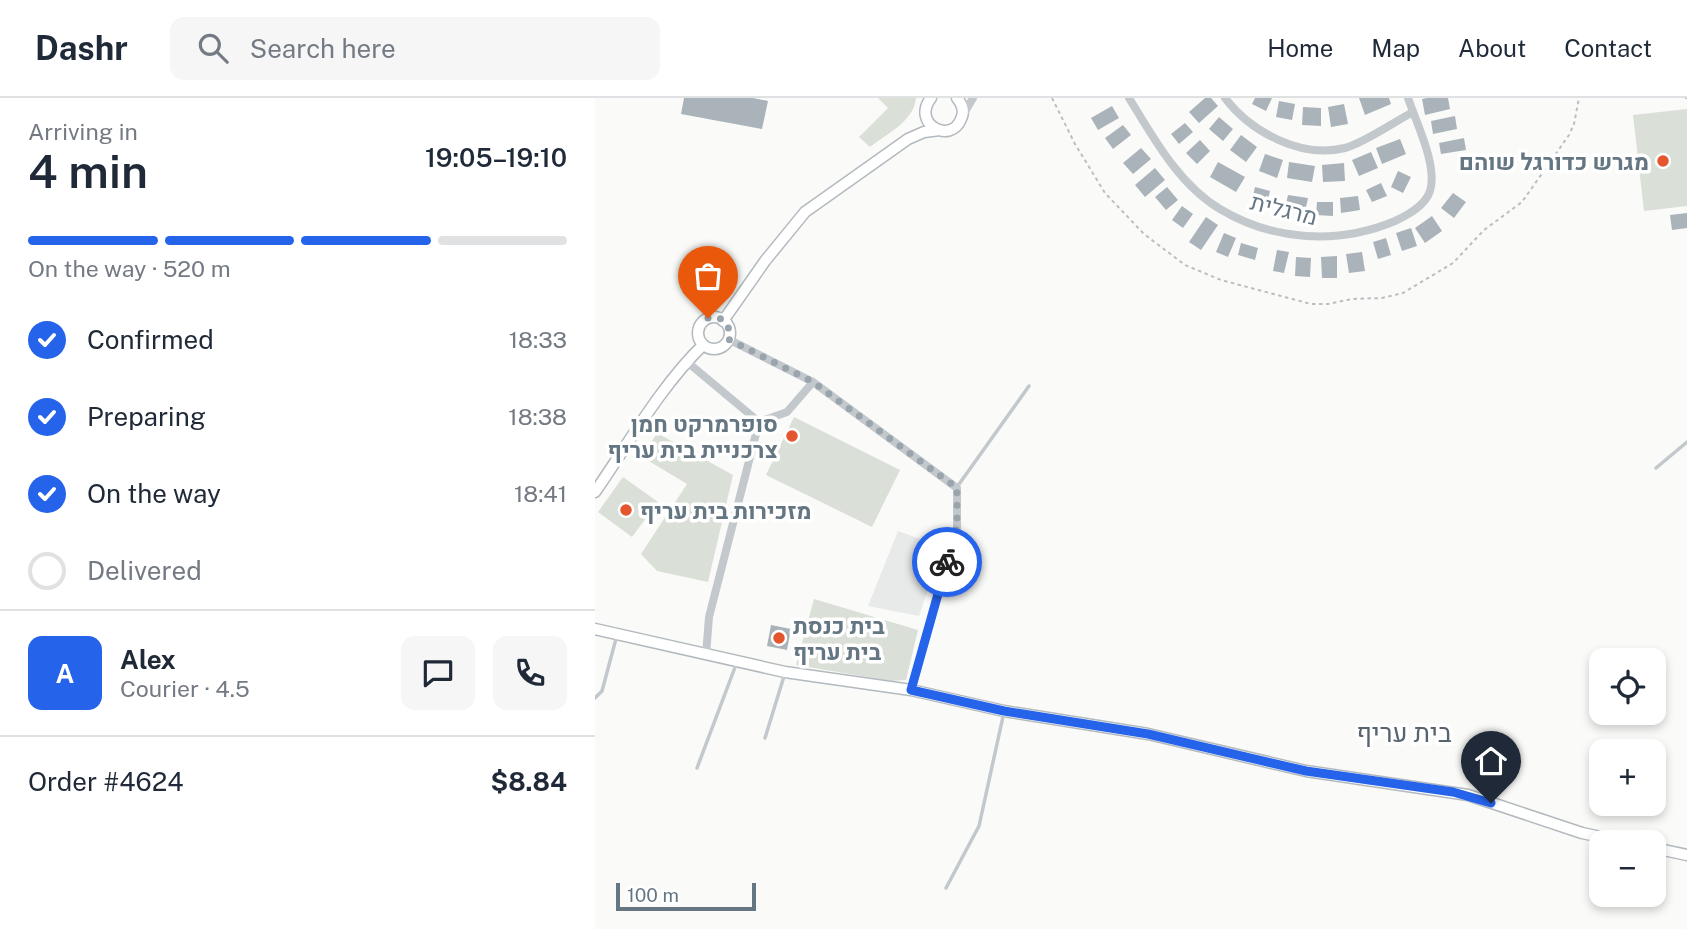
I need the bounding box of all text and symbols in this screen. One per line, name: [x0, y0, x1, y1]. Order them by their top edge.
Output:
search box: [170, 17, 660, 80]
text: Dashr: [35, 29, 128, 67]
icon: search: [194, 29, 232, 67]
text: Search here: [250, 33, 396, 64]
text: Home: [1267, 34, 1333, 62]
text: Map: [1371, 34, 1420, 62]
text: About: [1458, 34, 1526, 62]
text: Contact: [1564, 34, 1652, 62]
text: Arriving in: [28, 118, 138, 145]
text: 19:05–19:10: [425, 142, 567, 173]
text: 4 min: [28, 144, 148, 198]
place label: מגרש כדורגל שוהם: [1459, 148, 1649, 175]
marker: מגרש כדורגל שוהם: [1655, 153, 1671, 169]
street label: מרגלית: [1248, 188, 1320, 230]
pin: [678, 246, 738, 318]
text: On the way · 520 m: [28, 255, 231, 282]
icon: bag: [689, 257, 727, 295]
icon: check: [28, 321, 66, 359]
text: Confirmed: [87, 324, 214, 355]
text: 18:33: [509, 326, 567, 353]
icon: check: [28, 398, 66, 436]
text: Preparing: [87, 401, 206, 432]
text: 18:38: [508, 403, 567, 430]
place label: סופרמרקט חמן צרכניית בית עריף: [608, 410, 778, 463]
marker: סופרמרקט חמן צרכניית בית עריף: [784, 428, 800, 444]
icon: check: [28, 475, 66, 513]
text: On the way: [87, 478, 221, 509]
text: 18:41: [514, 480, 567, 507]
place label: מזכירות בית עריף: [640, 497, 812, 524]
marker: מזכירות בית עריף: [618, 502, 634, 518]
courier: [912, 527, 982, 597]
icon: bike: [928, 543, 966, 581]
text: Delivered: [87, 555, 202, 586]
place label: בית כנסת בית עריף: [793, 612, 885, 665]
marker: בית כנסת בית עריף: [771, 630, 787, 646]
button: chat: [401, 636, 475, 710]
button: phone: [493, 636, 567, 710]
text: Alex: [120, 644, 176, 675]
map controls: [1589, 648, 1666, 907]
button: locate: [1589, 648, 1666, 725]
text: A: [56, 658, 74, 689]
text: Courier · 4.5: [120, 675, 250, 702]
district label: בית עריף: [1356, 717, 1452, 748]
pin: [1461, 731, 1521, 803]
button: +: [1589, 739, 1666, 816]
icon: home: [1472, 742, 1510, 780]
text: Order #4624: [28, 766, 184, 797]
text: $8.84: [490, 766, 567, 797]
button: −: [1589, 830, 1666, 907]
scale bar: [616, 880, 756, 912]
text: 100 m: [627, 884, 679, 906]

